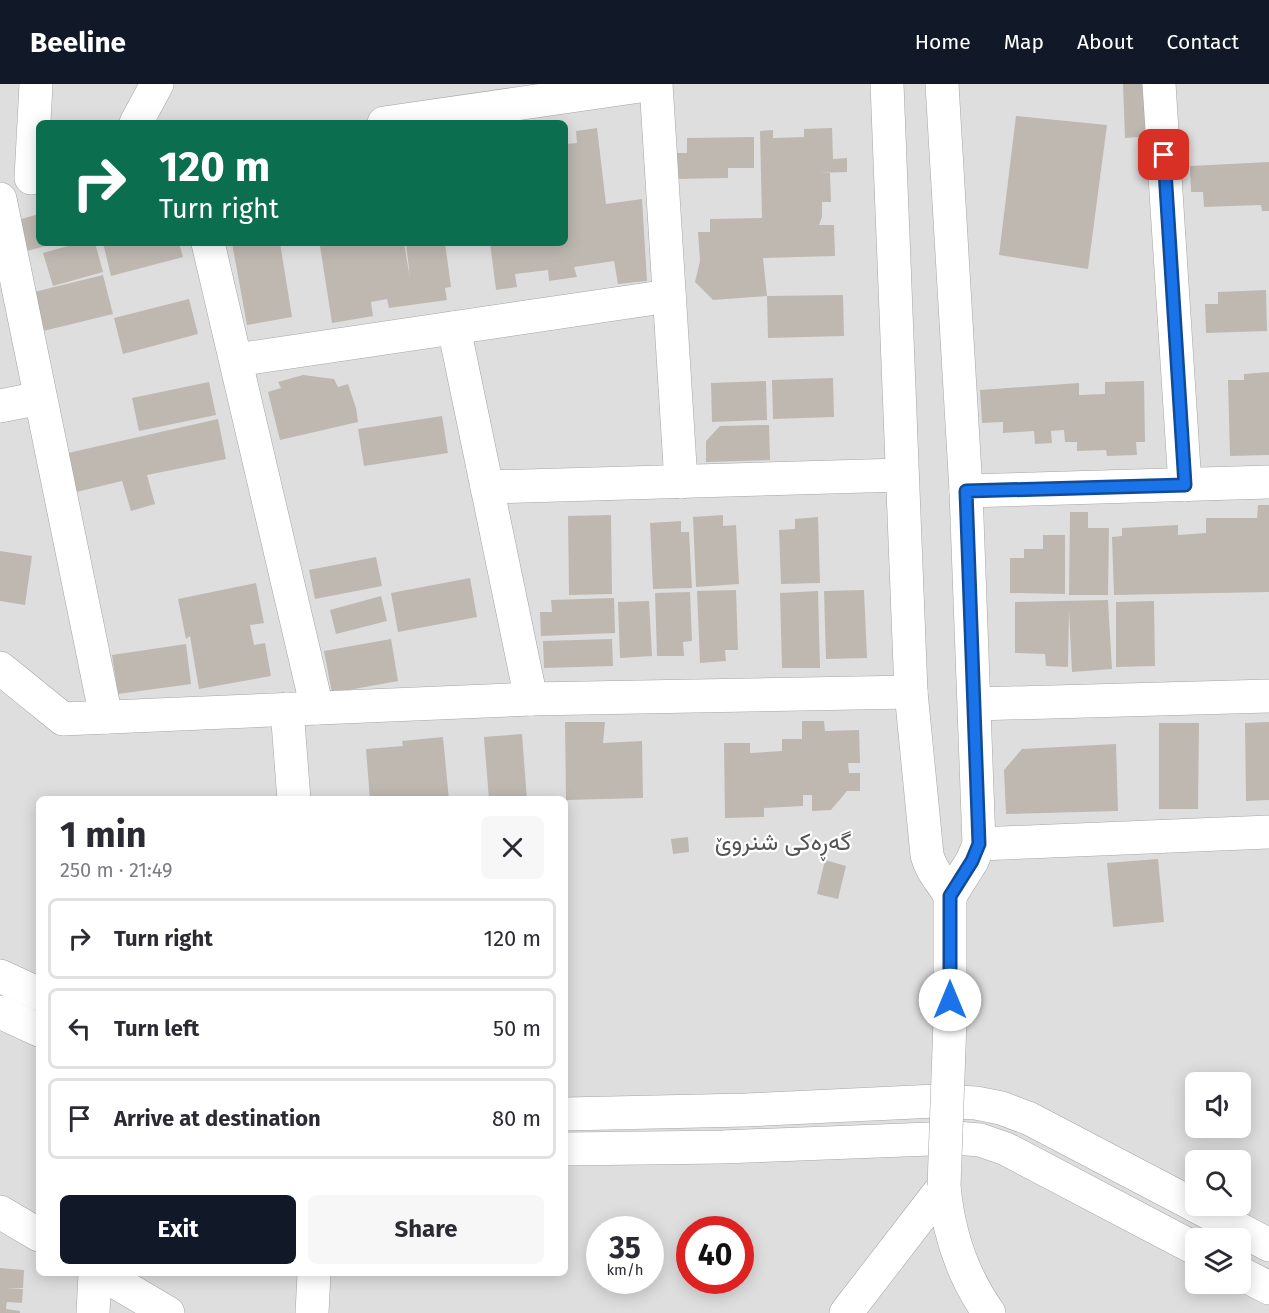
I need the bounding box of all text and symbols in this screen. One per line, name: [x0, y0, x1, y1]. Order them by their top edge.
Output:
text: Beeline: [30, 26, 126, 59]
text: Home: [915, 29, 971, 55]
text: Map: [1004, 29, 1044, 55]
text: About: [1077, 29, 1134, 55]
text: Contact: [1167, 29, 1239, 55]
pin: [1138, 129, 1189, 180]
icon: arrive: [1147, 138, 1180, 171]
text: 120 m: [159, 142, 270, 192]
icon: right: [60, 144, 138, 222]
text: Turn right: [159, 193, 279, 225]
text: 1 min: [60, 813, 147, 857]
button: close: [481, 816, 544, 879]
district label: گەڕەکی شنروێ: [715, 828, 851, 861]
text: 250 m · 21:49: [60, 858, 172, 882]
icon: right: [63, 922, 96, 955]
text: Turn right: [114, 925, 213, 952]
text: 120 m: [484, 925, 541, 952]
position arrow: [918, 968, 982, 1032]
icon: left: [63, 1012, 96, 1045]
text: Turn left: [114, 1015, 199, 1042]
text: 50 m: [493, 1015, 541, 1042]
map controls: [1185, 1072, 1251, 1294]
button: sound: [1185, 1072, 1251, 1138]
icon: arrive: [63, 1102, 96, 1135]
text: Arrive at destination: [114, 1105, 321, 1132]
text: 80 m: [492, 1105, 541, 1132]
button: search: [1185, 1150, 1251, 1216]
button: Exit: [60, 1195, 296, 1264]
button: Share: [308, 1195, 544, 1264]
speed limit sign: 40: [676, 1216, 754, 1294]
button: layers: [1185, 1228, 1251, 1294]
text: 35: [609, 1230, 641, 1266]
text: km/h: [606, 1261, 644, 1279]

